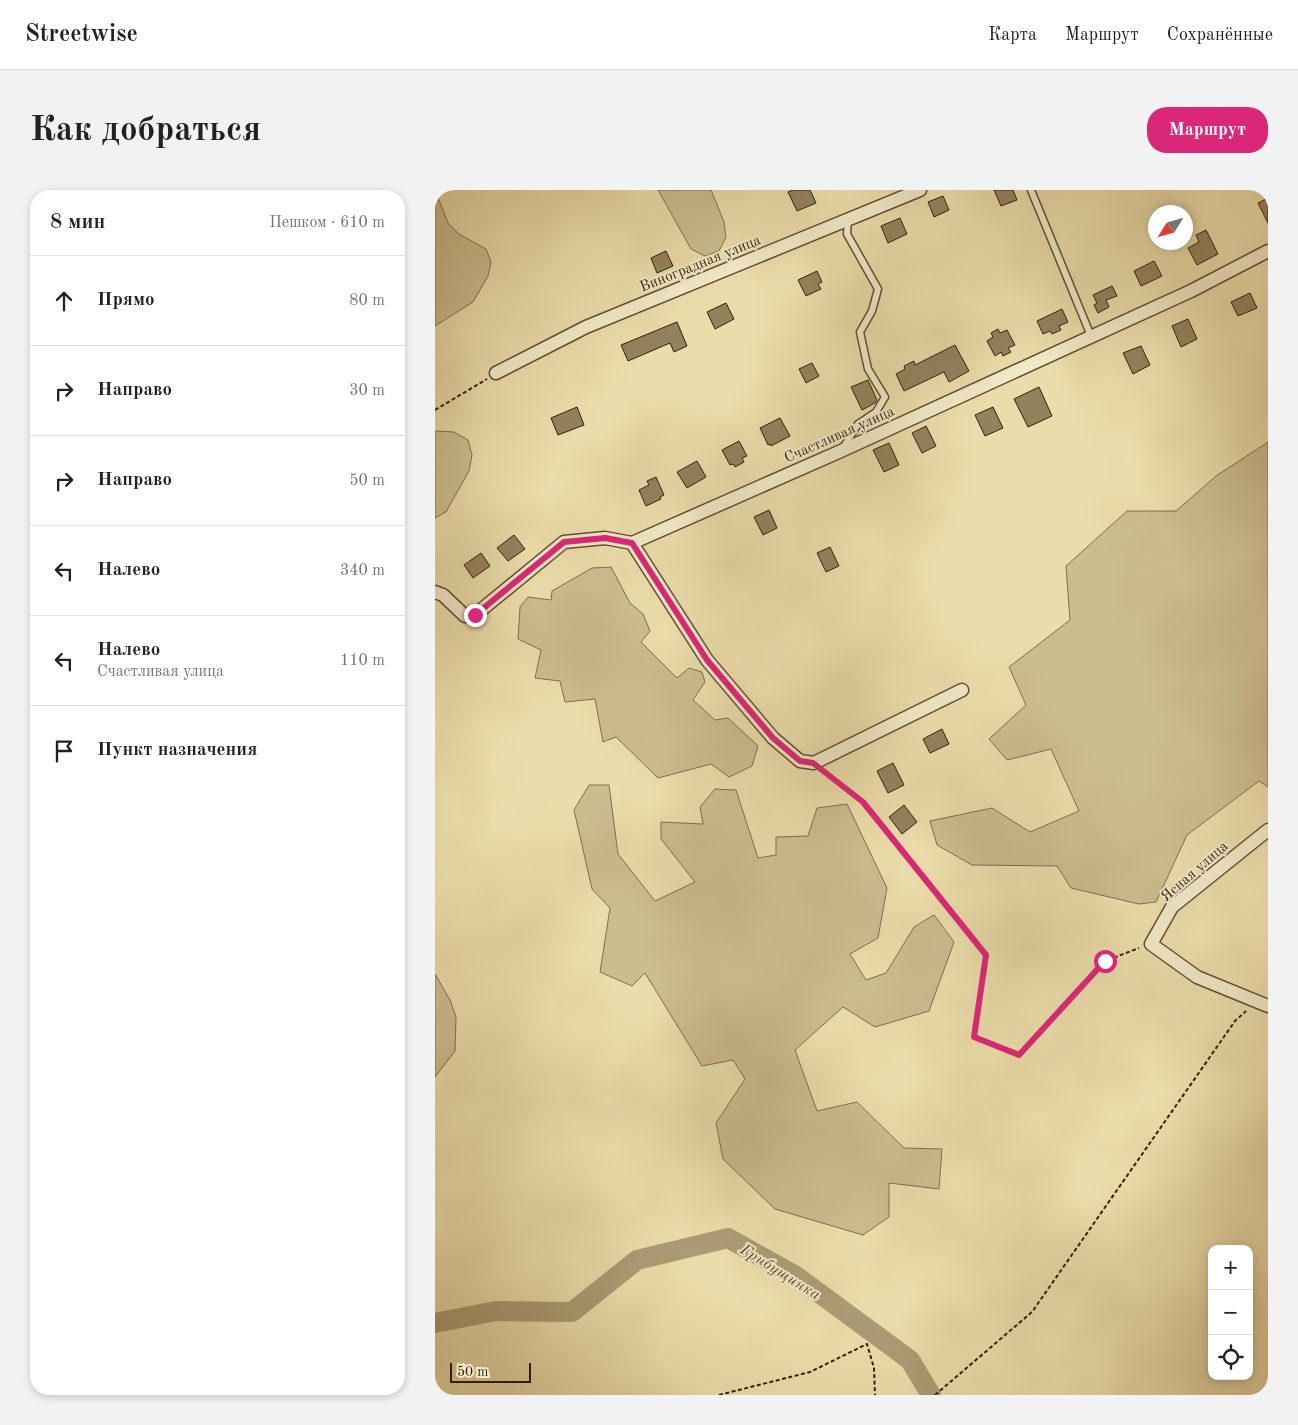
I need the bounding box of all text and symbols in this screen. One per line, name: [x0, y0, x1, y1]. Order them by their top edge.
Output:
text: Streetwise: [25, 23, 138, 47]
text: Карта: [988, 26, 1037, 44]
text: Маршрут: [1065, 26, 1139, 44]
text: Сохранённые: [1167, 26, 1273, 44]
button: Маршрут: [1147, 107, 1268, 153]
text: Как добраться: [30, 113, 261, 148]
north arrow: [1148, 205, 1193, 250]
text: 8 мин: [50, 212, 105, 233]
text: Пешком · 610 m: [269, 215, 385, 231]
street label: Виноградная улица: [638, 233, 764, 296]
icon: ahead: [50, 287, 78, 315]
text: Прямо: [97, 291, 155, 310]
text: 80 m: [349, 293, 385, 309]
icon: right: [50, 377, 78, 405]
text: Направо: [97, 381, 172, 400]
text: 30 m: [349, 383, 385, 399]
street label: Счастливая улица: [782, 404, 898, 466]
icon: right: [50, 467, 78, 495]
text: Направо: [97, 471, 172, 490]
text: 50 m: [349, 473, 385, 489]
icon: left: [50, 557, 78, 585]
text: Налево: [97, 561, 160, 580]
text: 340 m: [340, 563, 385, 579]
route end: [464, 604, 487, 627]
text: Налево: [97, 641, 160, 660]
icon: left: [50, 647, 78, 675]
text: 110 m: [340, 653, 385, 669]
text: Счастливая улица: [97, 664, 224, 680]
icon: arrive: [50, 737, 78, 765]
text: Пункт назначения: [97, 741, 257, 760]
street label: Ясная улица: [1158, 839, 1232, 905]
route start: [1094, 950, 1117, 973]
water label: Грибущинка: [736, 1241, 823, 1304]
map controls: [1208, 1245, 1253, 1380]
button: +: [1208, 1245, 1253, 1290]
button: −: [1208, 1290, 1253, 1335]
button: locate: [1208, 1335, 1253, 1380]
scale bar: [450, 1360, 531, 1383]
text: 50 m: [457, 1365, 488, 1379]

